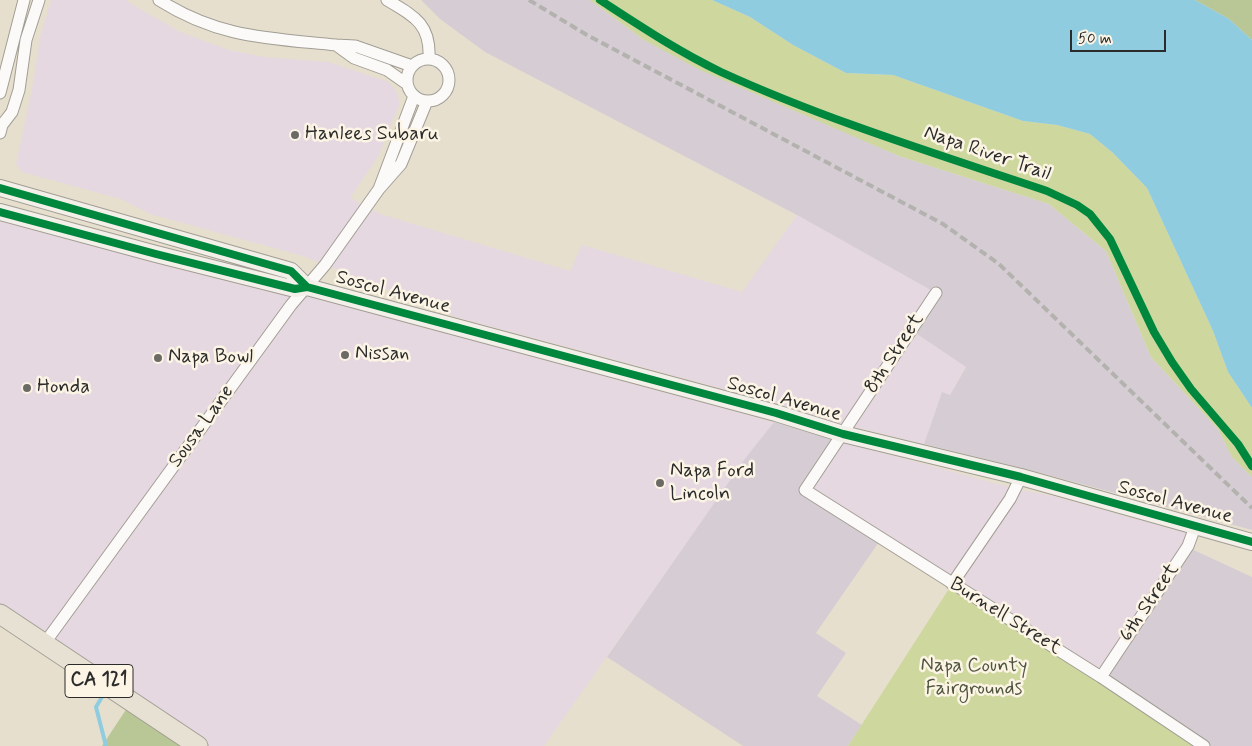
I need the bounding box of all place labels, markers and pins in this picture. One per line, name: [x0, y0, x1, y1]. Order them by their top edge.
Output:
place label: Hanlees Subaru: [305, 123, 439, 147]
marker: Hanlees Subaru: [289, 129, 301, 141]
place label: Nissan: [355, 343, 409, 367]
place label: Napa Bowl: [168, 346, 253, 370]
marker: Nissan: [339, 349, 351, 361]
marker: Napa Bowl: [152, 352, 164, 364]
place label: Honda: [37, 376, 90, 400]
marker: Honda: [21, 382, 33, 394]
place label: Napa Ford Lincoln: [670, 460, 754, 507]
marker: Napa Ford Lincoln: [654, 477, 666, 489]

